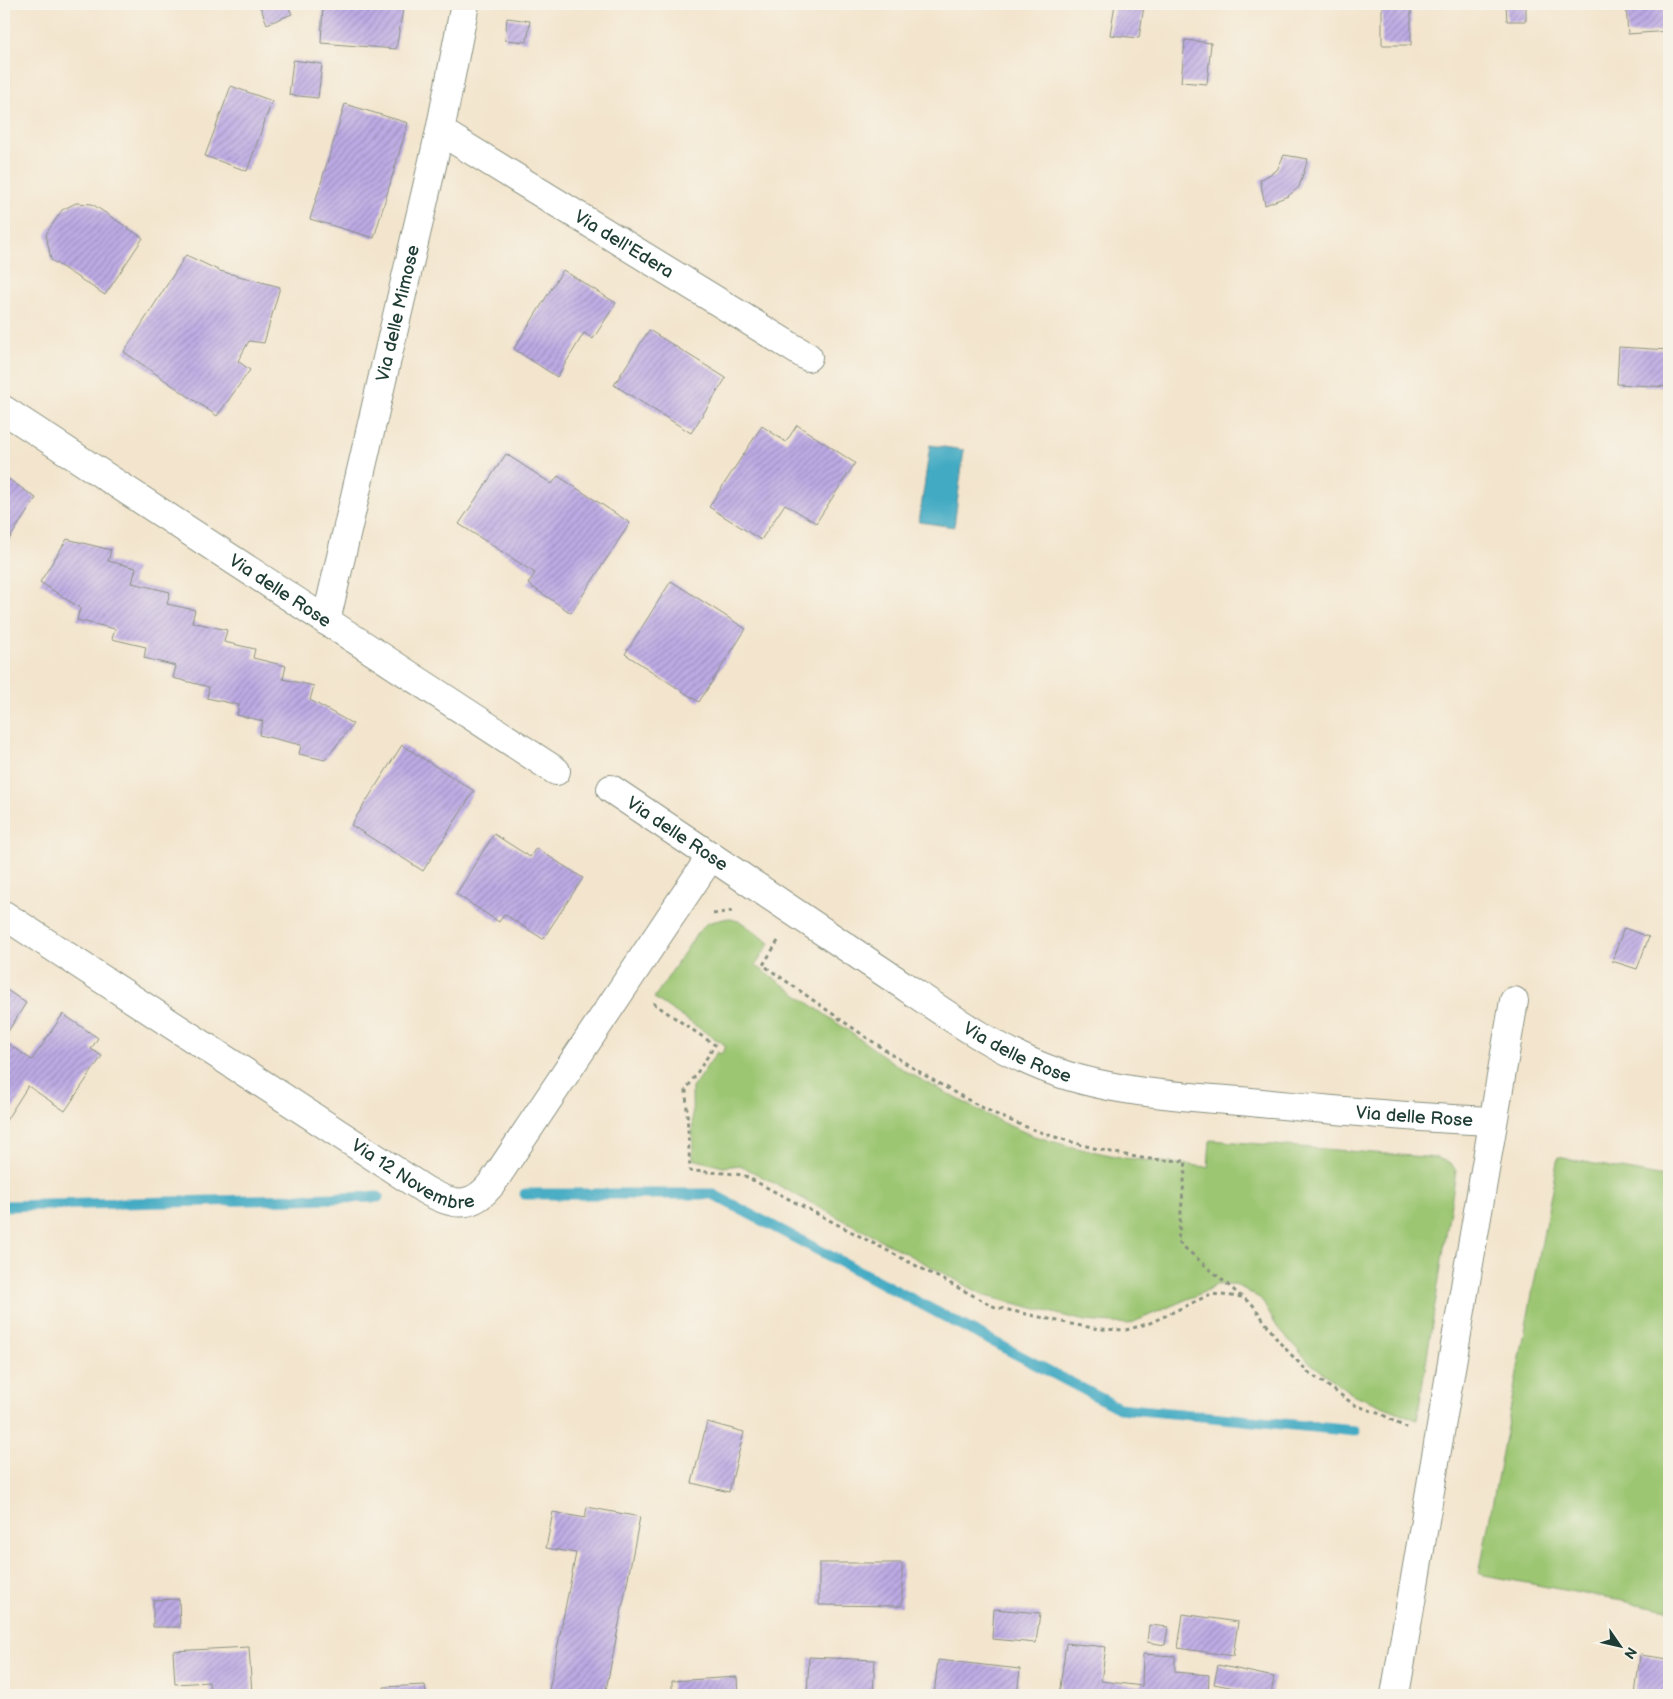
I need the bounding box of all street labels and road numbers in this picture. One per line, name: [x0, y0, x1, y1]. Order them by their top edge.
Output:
street label: Via dell'Edera: [571, 206, 678, 282]
street label: Via delle Mimose: [372, 243, 424, 383]
street label: Via delle Rose: [225, 550, 335, 632]
street label: Via delle Rose: [623, 792, 732, 875]
street label: Via delle Rose: [959, 1018, 1074, 1087]
street label: Via delle Rose: [1355, 1102, 1474, 1131]
street label: Via 12 Novembre: [347, 1134, 477, 1213]

